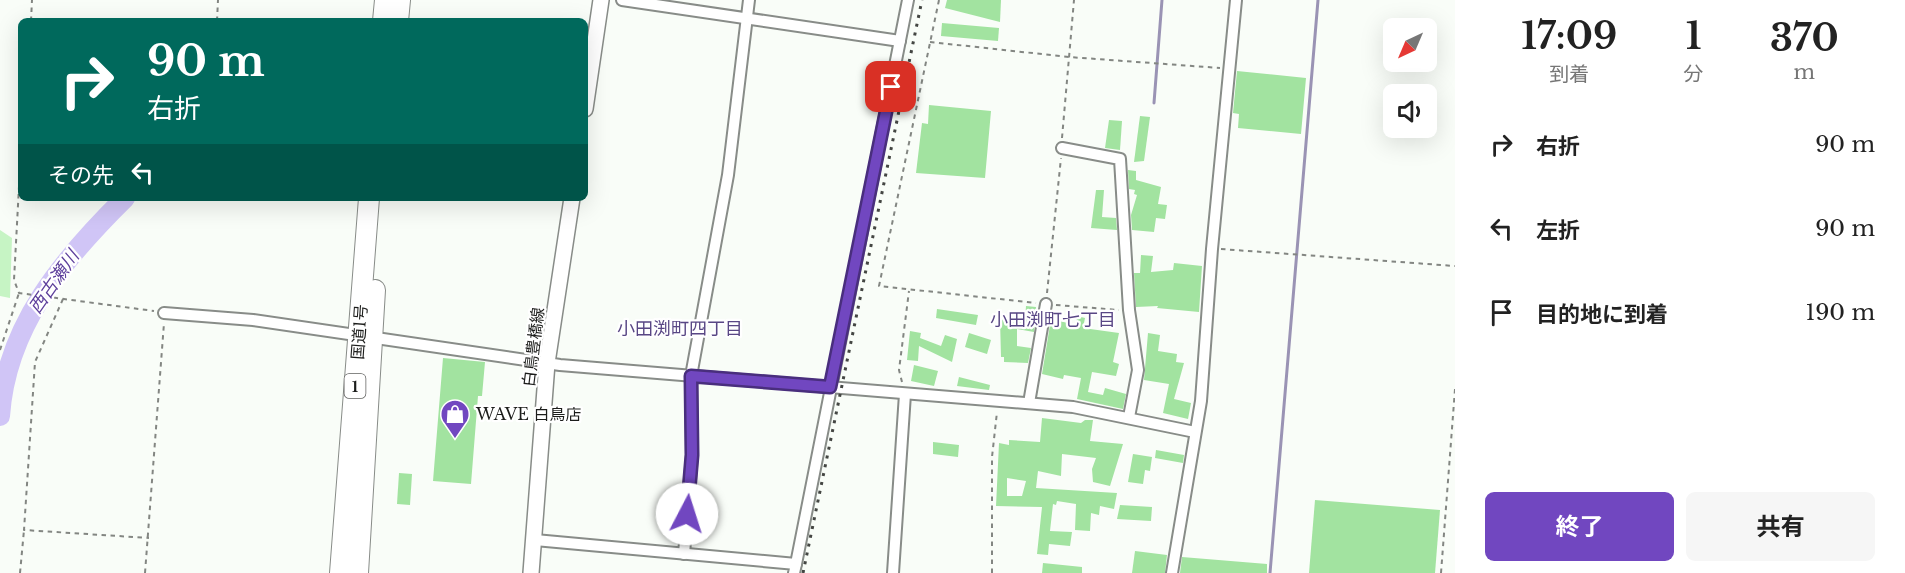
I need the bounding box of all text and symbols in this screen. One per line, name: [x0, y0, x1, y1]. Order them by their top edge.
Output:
text: 17:09: [1521, 14, 1617, 59]
text: 1: [1686, 14, 1701, 59]
text: 370: [1770, 16, 1839, 61]
north arrow: [1383, 18, 1437, 72]
map controls: [1383, 18, 1437, 138]
text: 90 m: [147, 35, 265, 87]
icon: right: [48, 42, 126, 120]
text: m: [1794, 60, 1815, 84]
pin: [865, 61, 916, 112]
text: 到着: [1549, 62, 1589, 86]
text: 分: [1684, 62, 1704, 86]
icon: arrive: [874, 70, 907, 103]
button: sound: [1383, 84, 1437, 138]
text: 右折: [147, 92, 201, 125]
icon: right: [1485, 128, 1518, 161]
text: 90 m: [1815, 131, 1875, 158]
text: 右折: [1536, 133, 1580, 160]
icon: left: [126, 156, 159, 189]
text: その先: [48, 162, 114, 189]
icon: left: [1485, 212, 1518, 245]
text: 90 m: [1815, 215, 1875, 242]
text: 左折: [1536, 217, 1580, 244]
water label: 西古瀬川: [24, 245, 85, 318]
icon: arrive: [1485, 296, 1518, 329]
text: 190 m: [1805, 299, 1875, 326]
text: 目的地に到着: [1536, 301, 1668, 328]
street label: 国道1号: [347, 304, 371, 360]
street label: 白鳥豊橋線: [518, 306, 548, 388]
district label: 小田渕町七丁目: [990, 309, 1116, 331]
district label: 小田渕町四丁目: [617, 318, 743, 340]
road number: 1: [344, 374, 366, 398]
shop icon: WAVE 白鳥店: [439, 398, 471, 440]
place label: WAVE 白鳥店: [475, 404, 582, 424]
position arrow: [655, 482, 719, 546]
button: 終了: [1485, 492, 1674, 561]
button: 共有: [1686, 492, 1875, 561]

